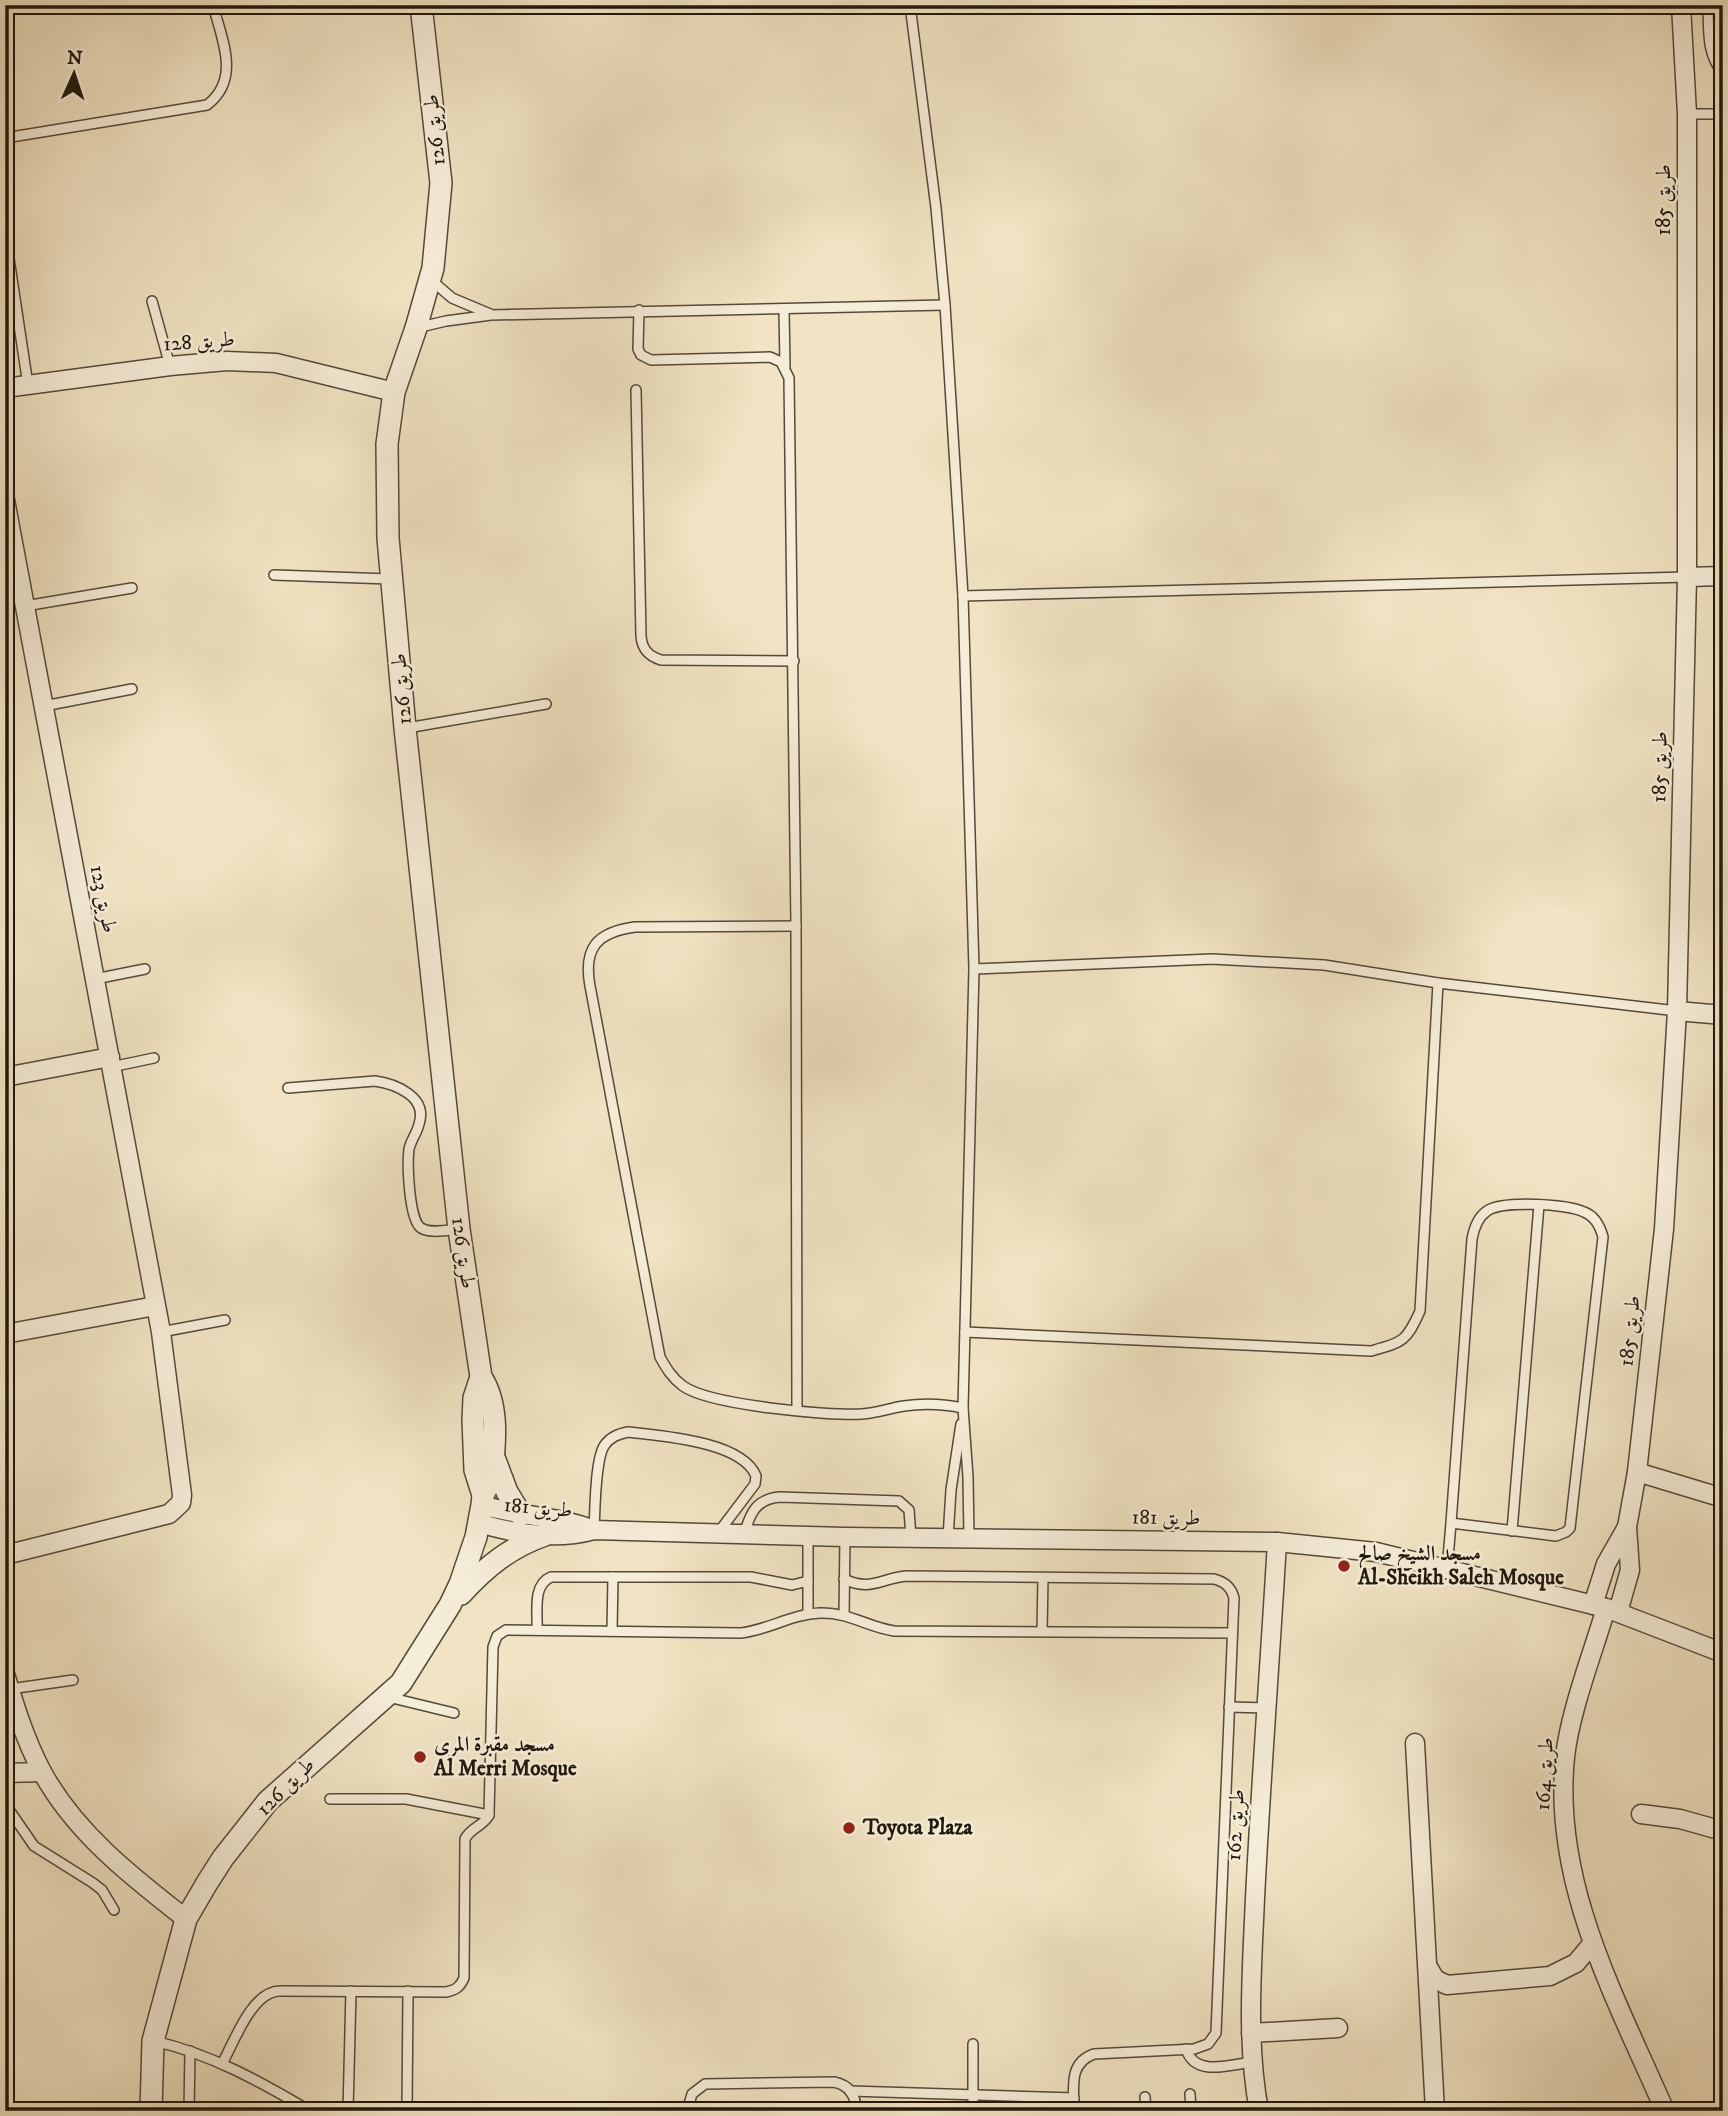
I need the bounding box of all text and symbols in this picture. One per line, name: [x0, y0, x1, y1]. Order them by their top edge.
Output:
north arrow: [38, 38, 108, 108]
text: N: [66, 47, 84, 70]
street label: طريق 126: [418, 93, 452, 167]
street label: طريق 185: [1651, 164, 1677, 236]
street label: طريق 128: [162, 327, 236, 357]
street label: طريق 126: [386, 652, 418, 726]
street label: طريق 185: [1646, 731, 1674, 803]
street label: طريق 123: [84, 863, 122, 935]
street label: طريق 126: [445, 1216, 481, 1290]
street label: طريق 185: [1613, 1294, 1647, 1368]
street label: طريق 181: [503, 1492, 573, 1524]
street label: طريق 181: [1131, 1504, 1201, 1532]
place label: مسجد الشيخ صالح Al-Sheikh Saleh Mosque: [1357, 1541, 1564, 1591]
marker: مسجد الشيخ صالح Al-Sheikh Saleh Mosque: [1336, 1558, 1352, 1574]
place label: مسجد مقبرة المري Al Merri Mosque: [433, 1732, 577, 1782]
street label: طريق 164: [1530, 1737, 1560, 1811]
marker: مسجد مقبرة المري Al Merri Mosque: [412, 1749, 428, 1765]
street label: طريق 126: [251, 1752, 321, 1822]
street label: طريق 162: [1221, 1788, 1251, 1862]
place label: Toyota Plaza: [862, 1815, 974, 1841]
marker: Toyota Plaza: [841, 1820, 857, 1836]

